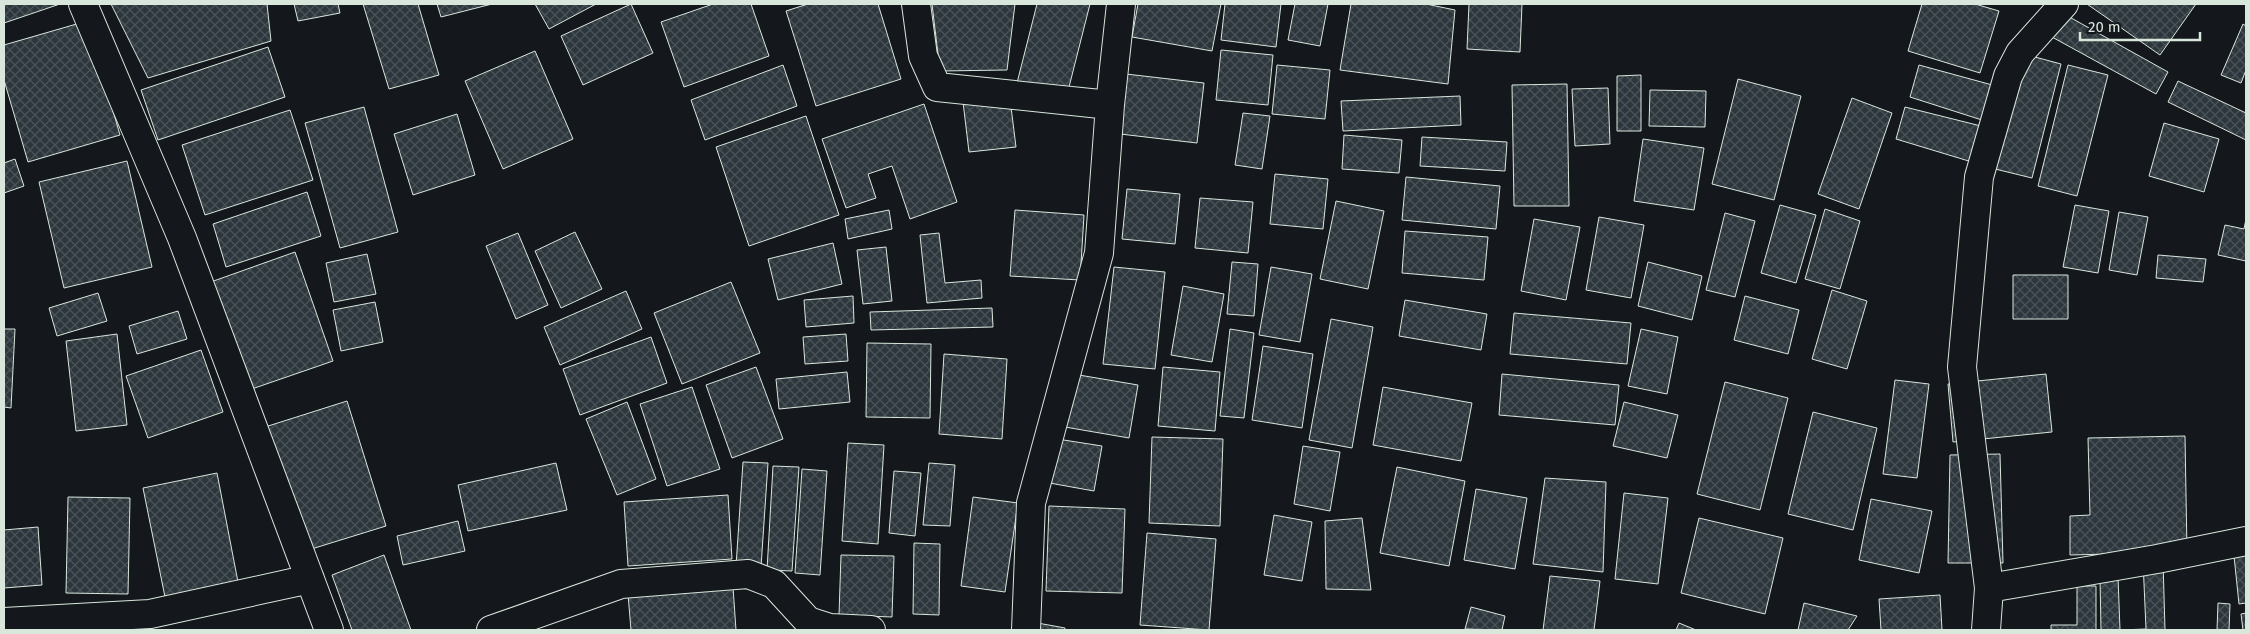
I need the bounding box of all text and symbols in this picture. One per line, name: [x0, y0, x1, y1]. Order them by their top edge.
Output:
scale bar: [2080, 10, 2200, 42]
text: 20 m: [2088, 18, 2121, 36]

